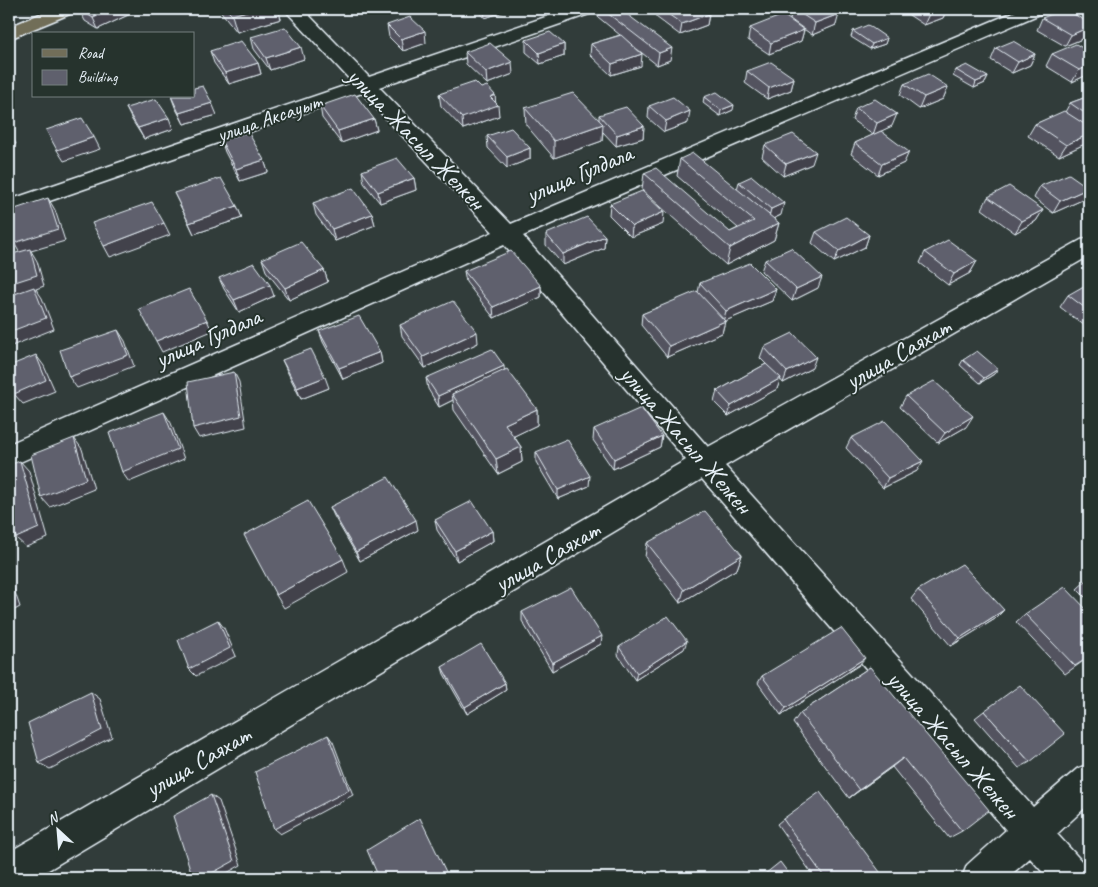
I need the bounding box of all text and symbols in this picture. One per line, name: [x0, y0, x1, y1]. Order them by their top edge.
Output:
legend: [32, 32, 195, 98]
text: Road: [78, 44, 105, 63]
street label: улица Жасыл Желкен: [338, 59, 493, 218]
text: Building: [78, 68, 118, 87]
street label: улица Аксауыт: [211, 88, 326, 149]
street label: улица Гулдала: [519, 136, 640, 212]
street label: улица Гулдала: [148, 299, 269, 376]
street label: улица Саяхат: [838, 310, 958, 398]
street label: улица Жасыл Желкен: [611, 358, 760, 522]
street label: улица Саяхат: [487, 513, 607, 601]
street label: улица Жасыл Желкен: [878, 663, 1027, 827]
street label: улица Саяхат: [138, 718, 258, 806]
north arrow: [32, 804, 82, 854]
text: N: [45, 808, 62, 828]

